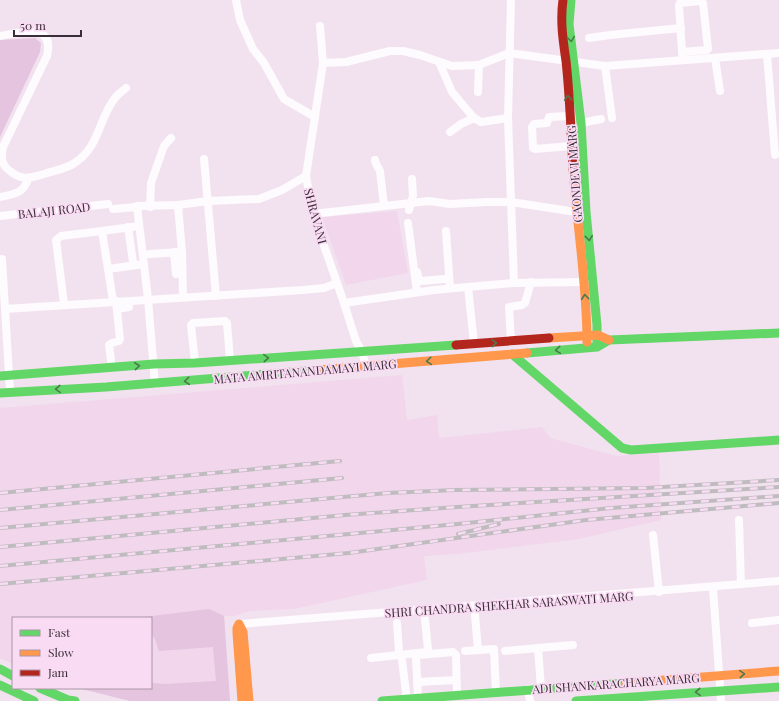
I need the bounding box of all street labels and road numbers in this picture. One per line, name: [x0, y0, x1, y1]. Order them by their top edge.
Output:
street label: GAONDEVI MARG: [563, 124, 585, 223]
street label: SHRAVANI: [301, 186, 331, 246]
street label: BALAJI ROAD: [17, 198, 91, 222]
street label: MATA AMRITANANDAMAYI MARG: [213, 355, 398, 387]
street label: SHRI CHANDRA SHEKHAR SARASWATI MARG: [384, 587, 634, 621]
street label: ADI SHANKARACHARYA MARG: [531, 669, 701, 697]

